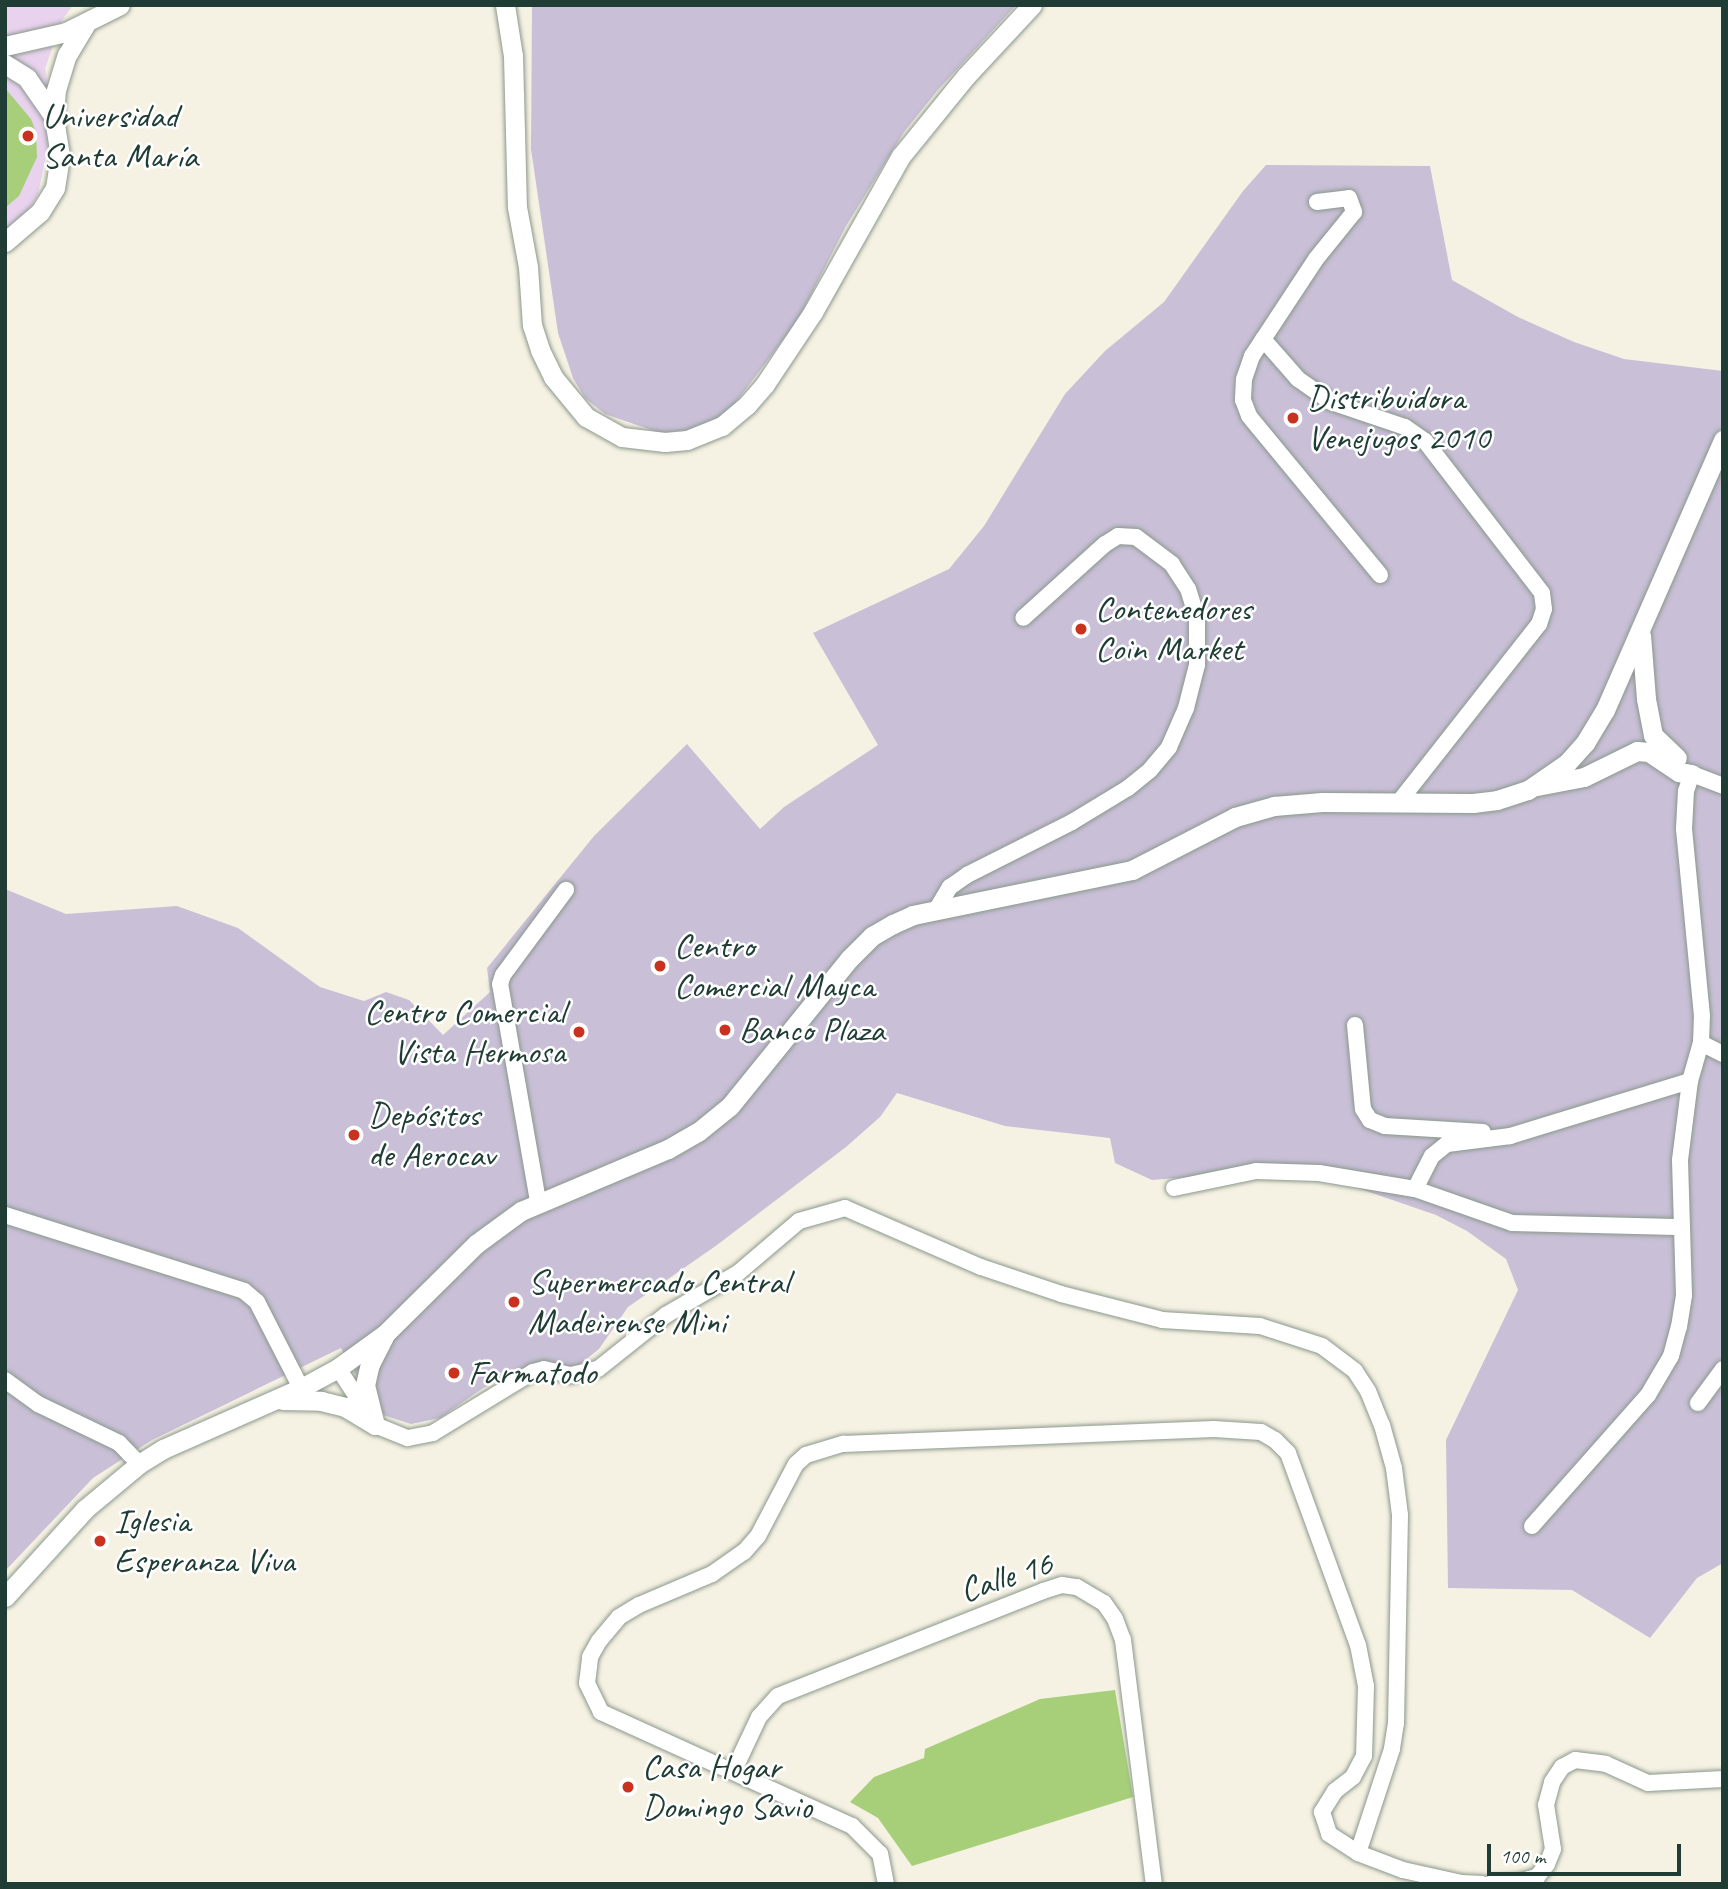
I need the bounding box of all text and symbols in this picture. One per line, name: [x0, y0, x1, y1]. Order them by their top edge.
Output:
place label: Universidad Santa María: [42, 95, 199, 177]
marker: Universidad Santa María: [20, 128, 36, 144]
place label: Distribuidora Venejugos 2010: [1307, 377, 1490, 459]
marker: Distribuidora Venejugos 2010: [1285, 410, 1301, 426]
place label: Contenedores Coin Market: [1095, 588, 1252, 670]
marker: Contenedores Coin Market: [1073, 621, 1089, 637]
place label: Centro Comercial Mayca: [674, 925, 874, 1007]
marker: Centro Comercial Mayca: [652, 958, 668, 974]
place label: Centro Comercial Vista Hermosa: [363, 991, 565, 1073]
place label: Banco Plaza: [739, 1009, 884, 1051]
marker: Banco Plaza: [717, 1022, 733, 1038]
marker: Centro Comercial Vista Hermosa: [571, 1024, 587, 1040]
place label: Depósitos de Aerocav: [368, 1094, 494, 1176]
marker: Depósitos de Aerocav: [346, 1127, 362, 1143]
place label: Supermercado Central Madeirense Mini: [528, 1261, 788, 1343]
marker: Supermercado Central Madeirense Mini: [506, 1294, 522, 1310]
place label: Farmatodo: [468, 1352, 596, 1394]
marker: Farmatodo: [446, 1365, 462, 1381]
place label: Iglesia Esperanza Viva: [114, 1500, 295, 1582]
marker: Iglesia Esperanza Viva: [92, 1533, 108, 1549]
street label: Calle 16: [954, 1542, 1058, 1612]
place label: Casa Hogar Domingo Savio: [642, 1746, 812, 1828]
marker: Casa Hogar Domingo Savio: [620, 1779, 636, 1795]
scale bar: [1490, 1829, 1684, 1873]
text: 100 m: [1500, 1843, 1545, 1869]

